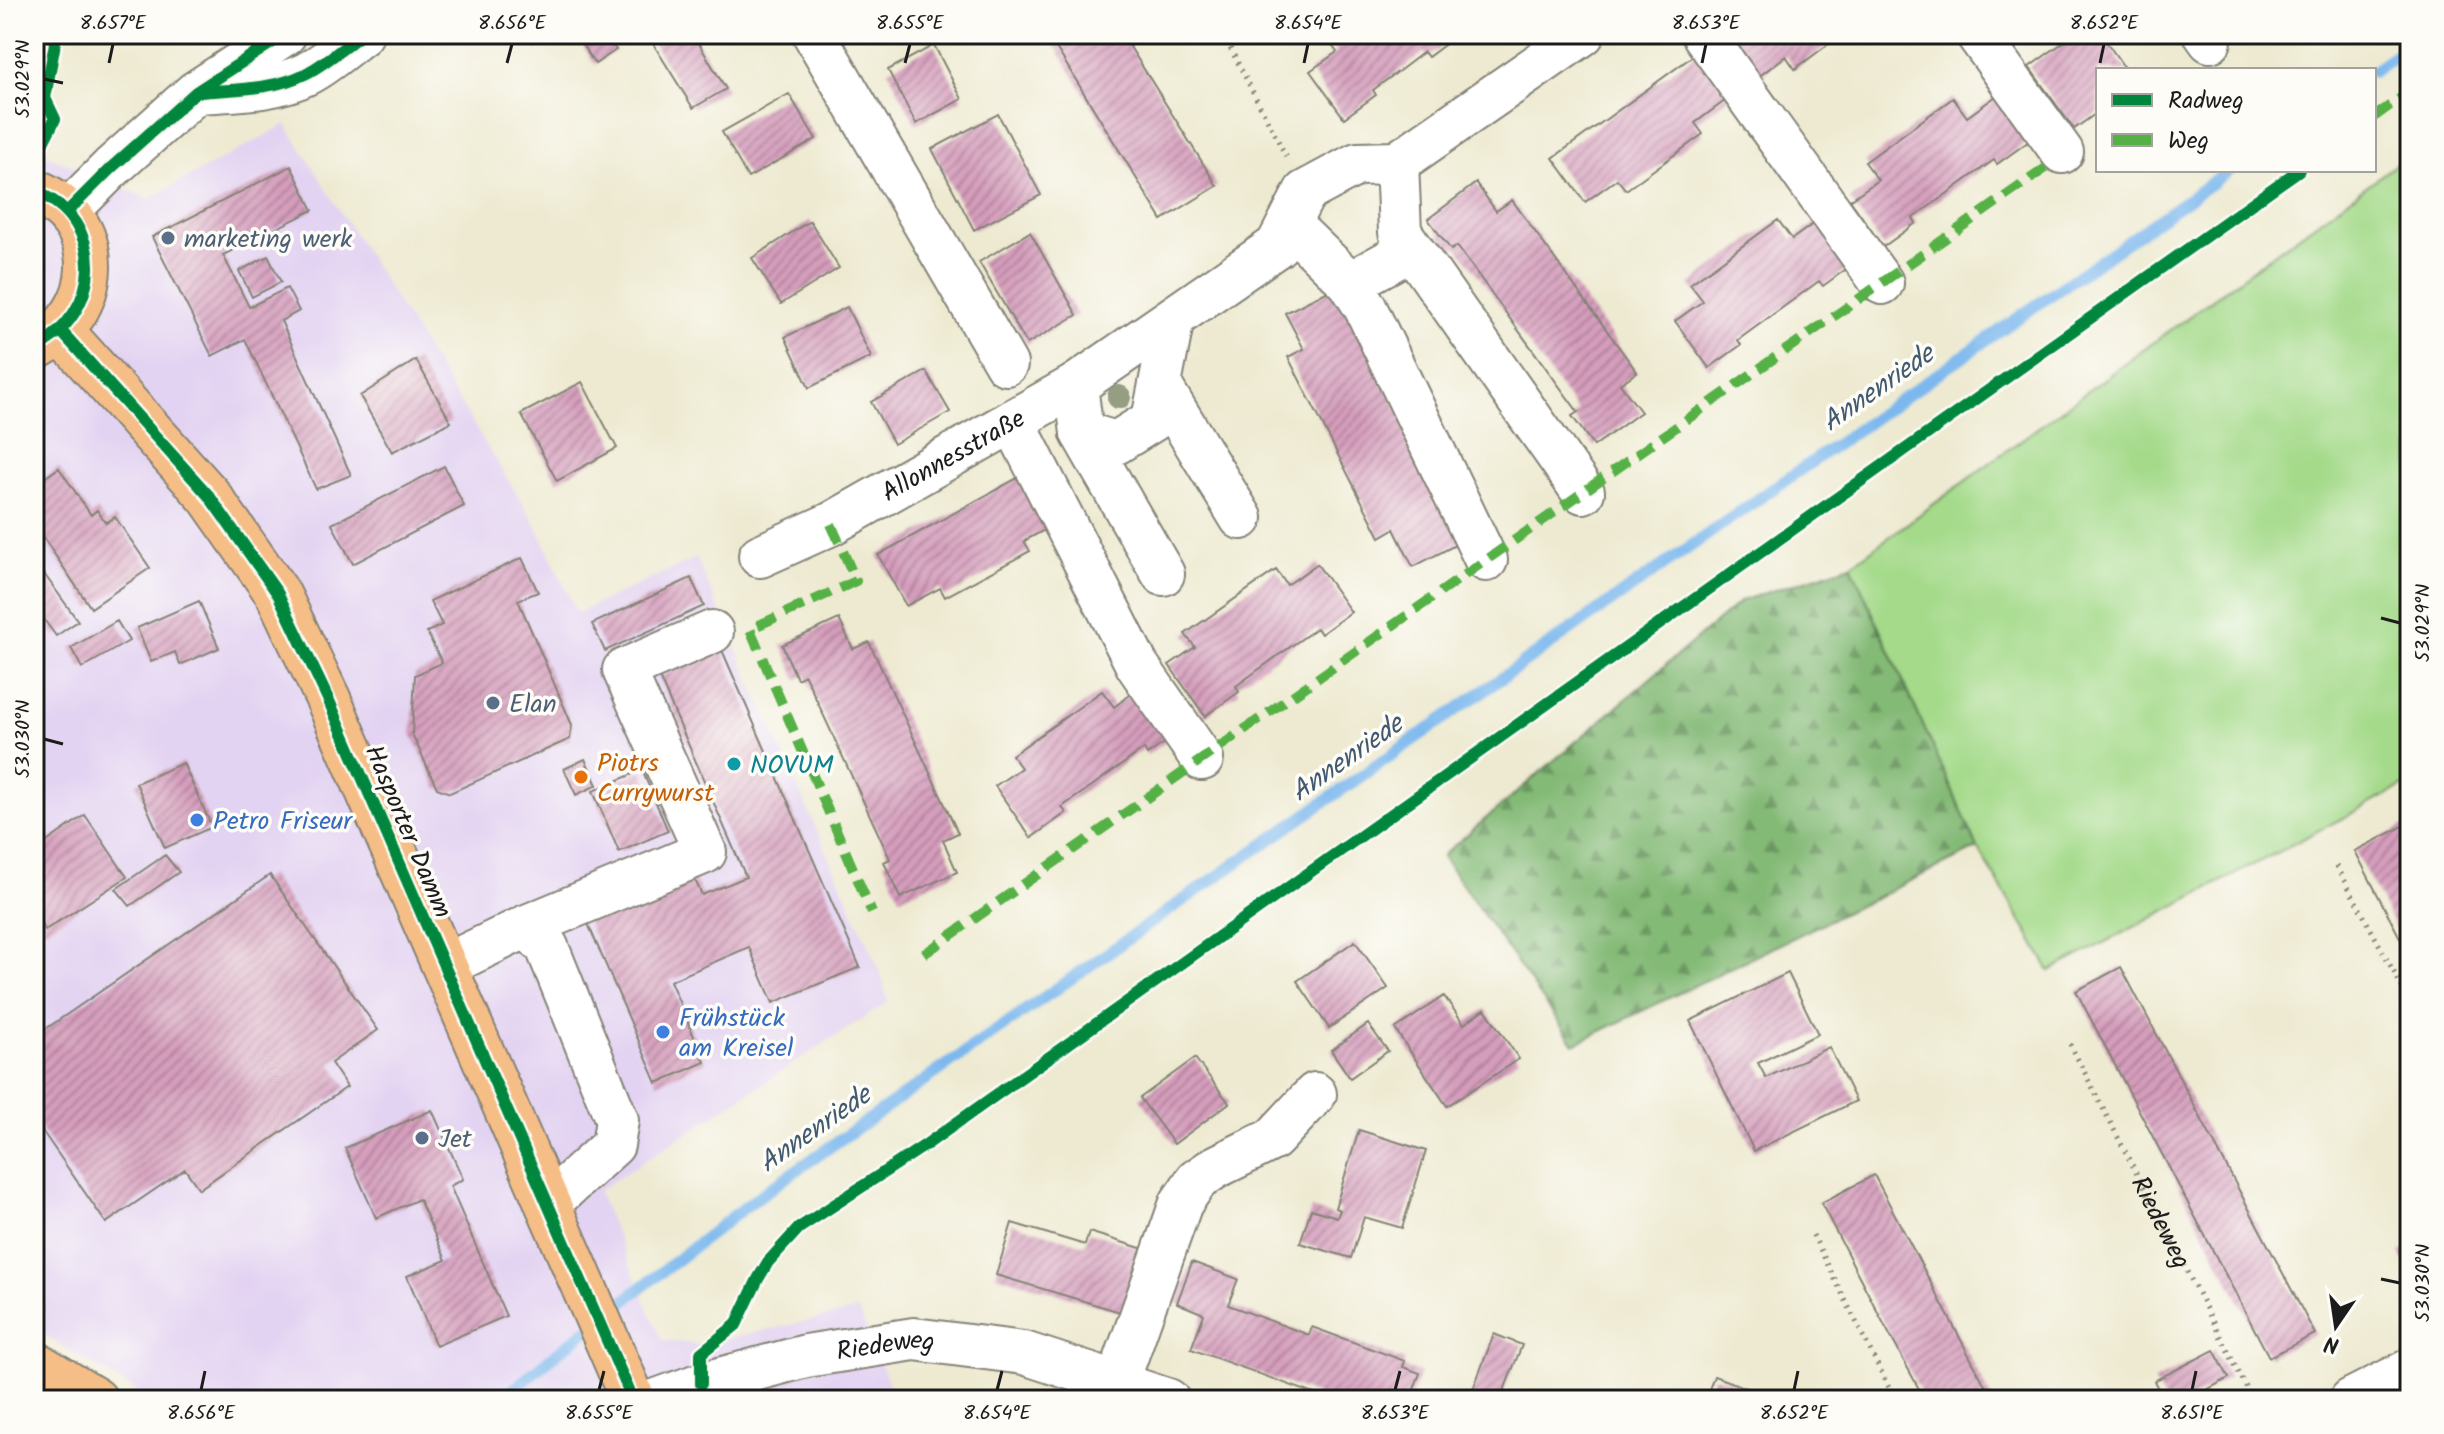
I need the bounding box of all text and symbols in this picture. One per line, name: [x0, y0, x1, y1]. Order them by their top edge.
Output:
text: 8.657°E: [80, 8, 147, 40]
text: 8.656°E: [478, 8, 547, 40]
text: 8.655°E: [876, 8, 945, 40]
text: 8.654°E: [1274, 8, 1343, 40]
text: 8.653°E: [1672, 8, 1742, 40]
text: 8.652°E: [2070, 8, 2140, 40]
text: 53.029°N: [8, 40, 40, 118]
legend: [2096, 68, 2376, 172]
text: Radweg: [2168, 82, 2244, 121]
text: Weg: [2168, 122, 2209, 161]
place label: marketing werk: [184, 219, 353, 261]
marker: marketing werk: [159, 229, 177, 247]
water label: Annenriede: [1812, 332, 1946, 445]
street label: Allonnesstraße: [874, 399, 1034, 514]
text: 53.029°N: [2408, 584, 2440, 662]
place label: Elan: [509, 684, 557, 726]
marker: Elan: [484, 694, 502, 712]
text: 53.030°N: [8, 700, 40, 778]
water label: Annenriede: [1281, 702, 1415, 815]
street label: Hasporter Damm: [352, 739, 463, 925]
place label: Piotrs Currywurst: [597, 743, 715, 815]
place label: NOVUM: [750, 745, 834, 787]
marker: NOVUM: [725, 755, 743, 773]
marker: Piotrs Currywurst: [572, 768, 590, 786]
place label: Petro Friseur: [213, 801, 353, 843]
marker: Petro Friseur: [188, 811, 206, 829]
place label: Frühstück am Kreisel: [679, 998, 793, 1070]
marker: Frühstück am Kreisel: [654, 1023, 672, 1041]
water label: Annenriede: [749, 1073, 883, 1186]
place label: Jet: [438, 1119, 473, 1161]
marker: Jet: [413, 1129, 431, 1147]
street label: Riedeweg: [2118, 1169, 2201, 1277]
text: 53.030°N: [2408, 1244, 2440, 1322]
north arrow: [2296, 1286, 2376, 1366]
street label: Riedeweg: [834, 1320, 937, 1374]
text: N: [2321, 1324, 2343, 1362]
text: 8.656°E: [167, 1398, 236, 1430]
text: 8.655°E: [565, 1398, 634, 1430]
text: 8.654°E: [963, 1398, 1032, 1430]
text: 8.653°E: [1361, 1398, 1431, 1430]
text: 8.652°E: [1760, 1398, 1830, 1430]
text: 8.651°E: [2160, 1398, 2225, 1430]

